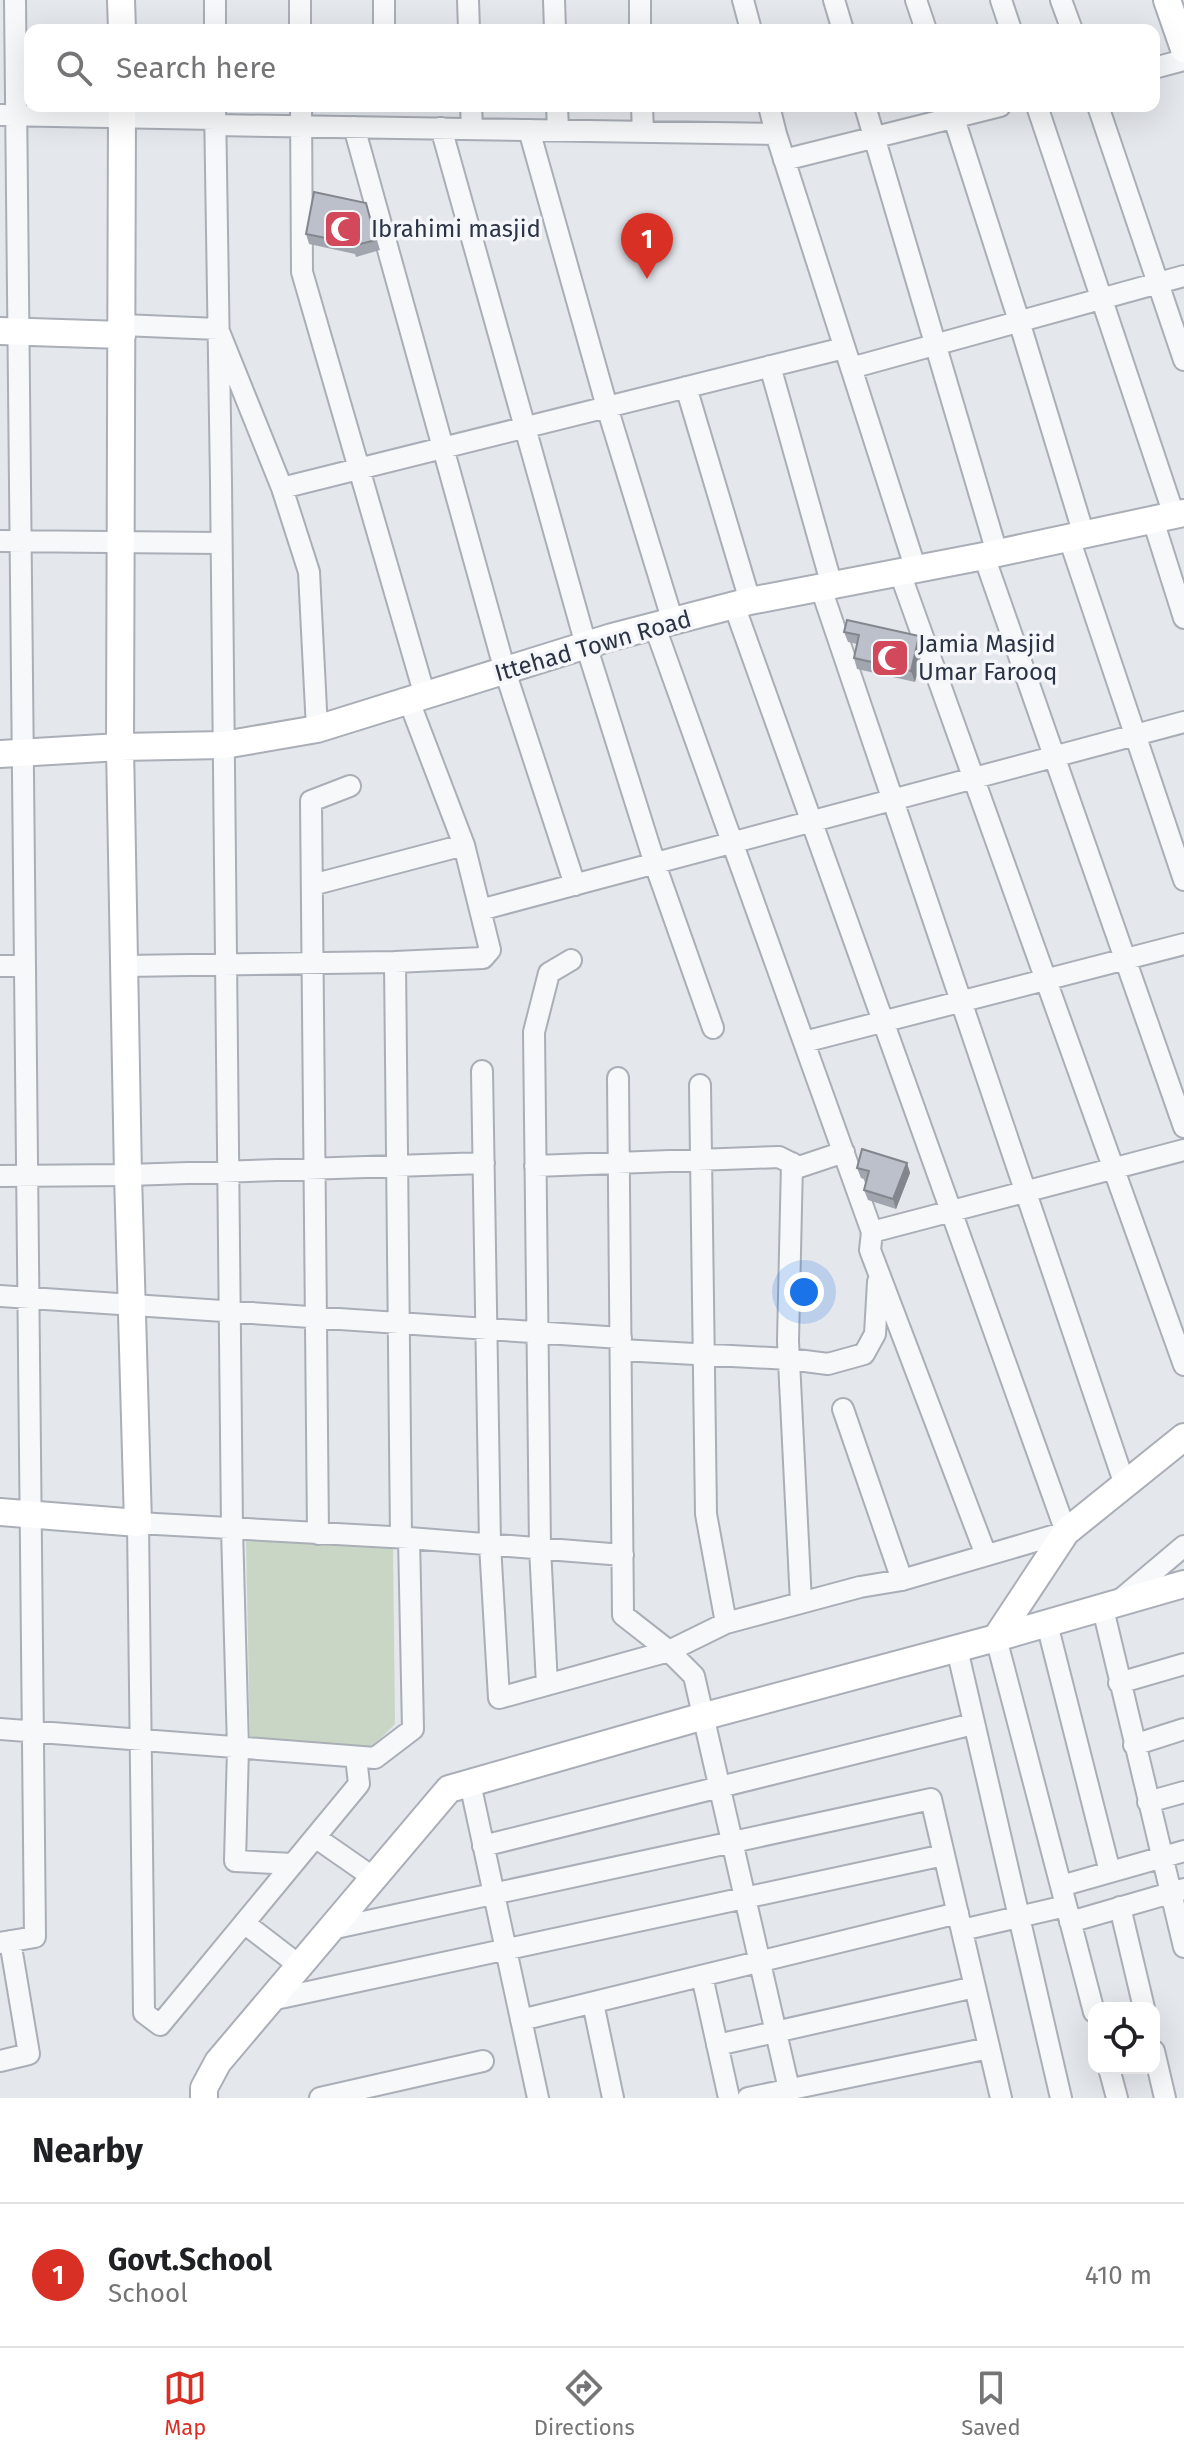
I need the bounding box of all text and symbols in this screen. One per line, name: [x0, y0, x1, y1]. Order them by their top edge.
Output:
search box: [24, 24, 1160, 112]
icon: search: [52, 46, 96, 90]
text: Search here: [116, 50, 276, 86]
mosque icon: Ibrahimi masjid: [322, 208, 364, 250]
pin: 1: [621, 213, 673, 279]
place label: Ibrahimi masjid: [371, 215, 541, 243]
street label: Ittehad Town Road: [492, 605, 694, 687]
place label: Jamia Masjid Umar Farooq: [918, 630, 1057, 686]
mosque icon: Jamia Masjid Umar Farooq: [869, 637, 911, 679]
your location: [784, 1272, 824, 1312]
map controls: [1088, 2002, 1160, 2074]
button: locate: [1088, 2002, 1160, 2074]
text: Nearby: [32, 2130, 143, 2171]
text: Govt.School: [108, 2242, 272, 2278]
text: 1: [52, 2260, 64, 2291]
text: 410 m: [1085, 2260, 1152, 2291]
text: School: [108, 2278, 188, 2309]
tab: Map: [163, 2366, 207, 2441]
tab: Directions: [534, 2366, 635, 2441]
tab: Saved: [961, 2366, 1021, 2441]

